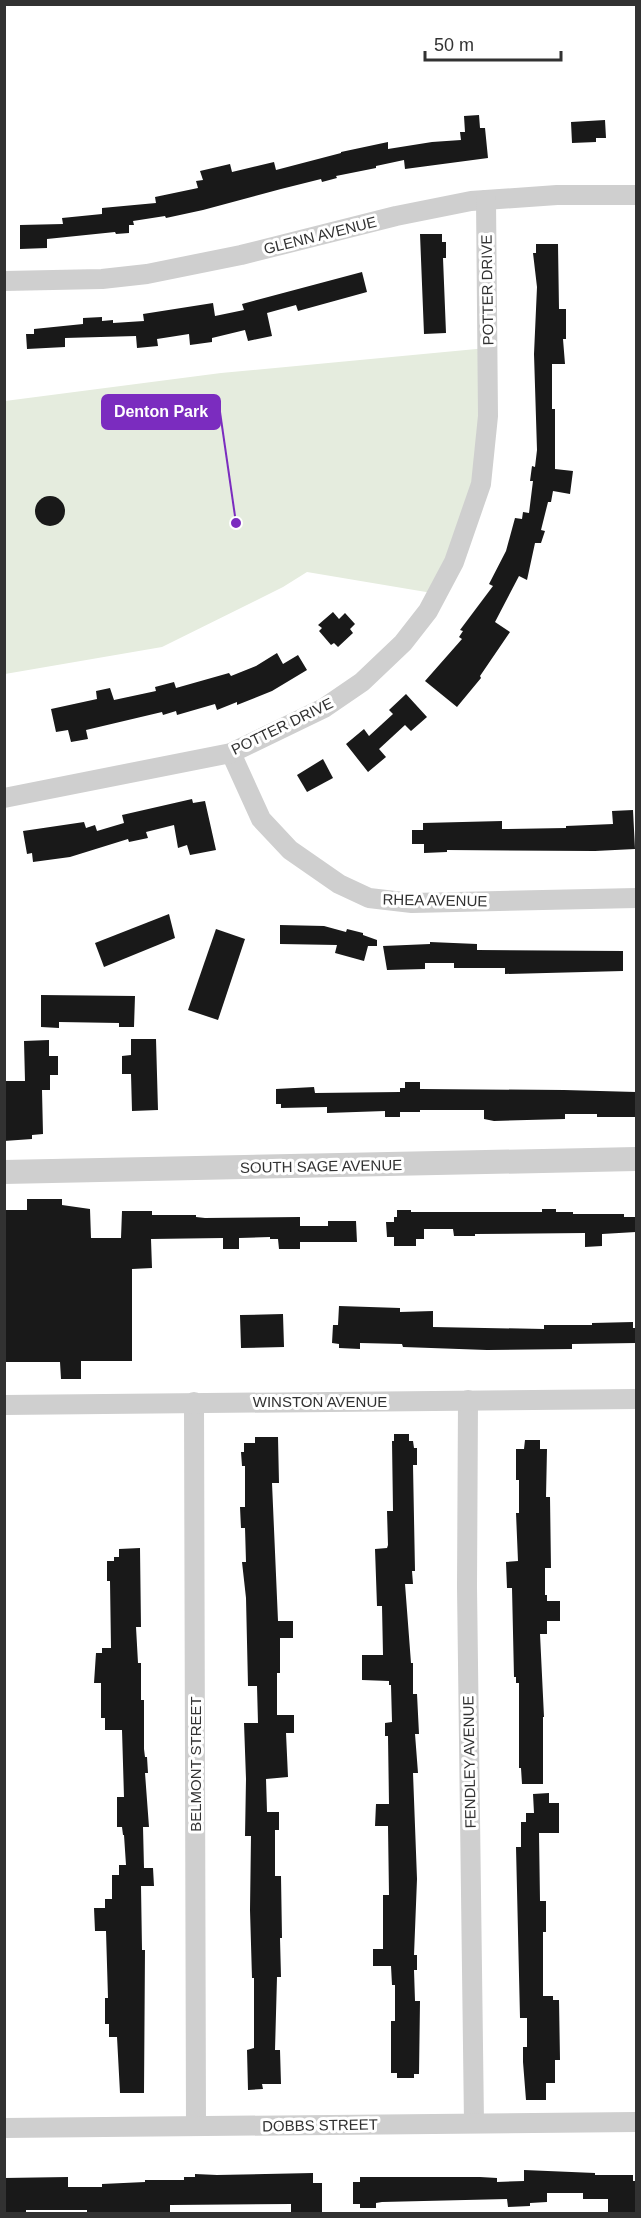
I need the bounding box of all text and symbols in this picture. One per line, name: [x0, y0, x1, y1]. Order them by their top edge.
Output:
scale bar: [425, 24, 562, 62]
text: 50 m: [434, 35, 474, 55]
street label: GLENN AVENUE: [262, 213, 378, 257]
street label: POTTER DRIVE: [478, 234, 496, 346]
callout: Denton Park: [102, 395, 220, 429]
text: Denton Park: [114, 403, 208, 420]
street label: POTTER DRIVE: [228, 694, 336, 758]
street label: RHEA AVENUE: [382, 891, 488, 909]
street label: SOUTH SAGE AVENUE: [240, 1156, 402, 1176]
street label: WINSTON AVENUE: [253, 1393, 387, 1410]
street label: FENDLEY AVENUE: [459, 1695, 479, 1829]
street label: BELMONT STREET: [187, 1696, 204, 1832]
street label: DOBBS STREET: [262, 2115, 378, 2135]

